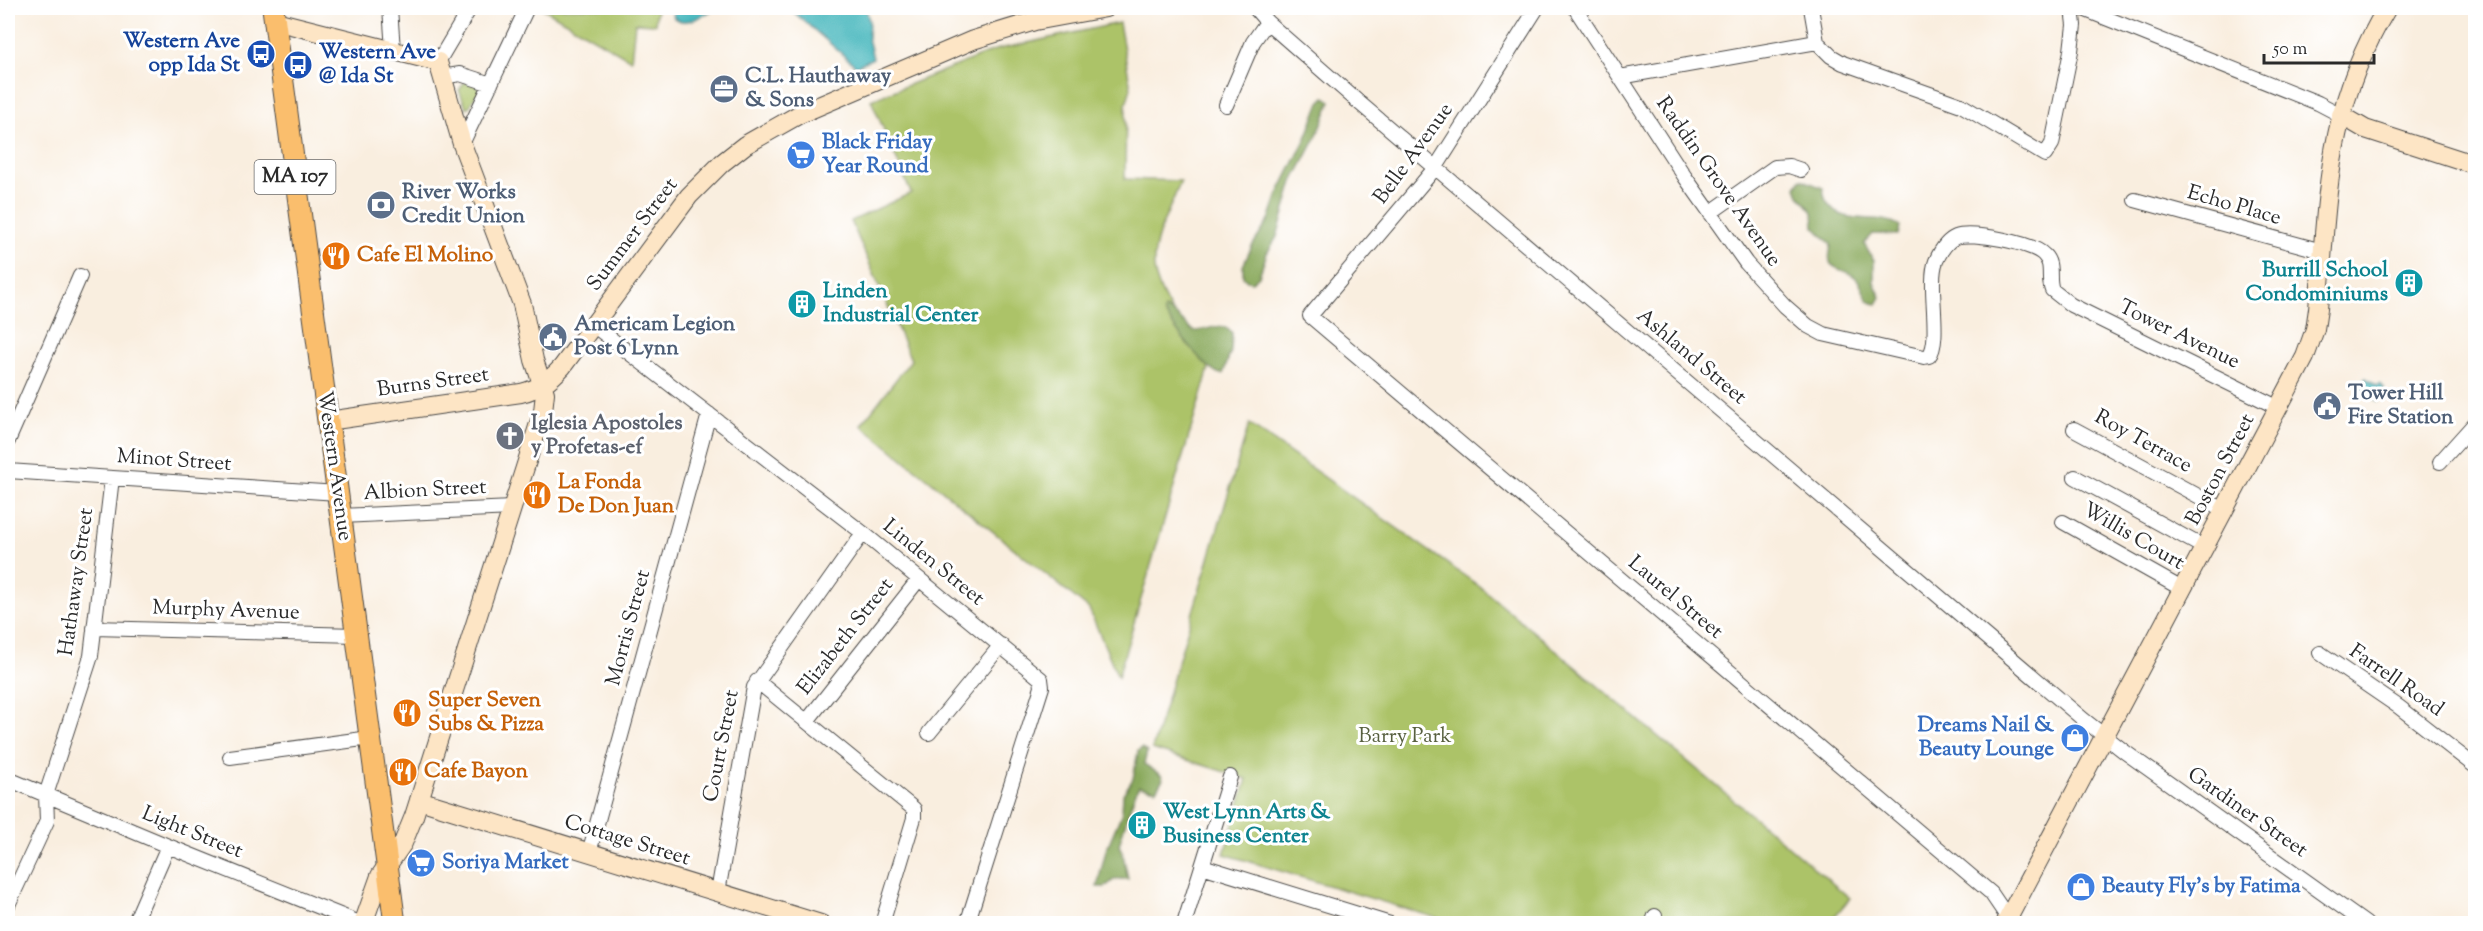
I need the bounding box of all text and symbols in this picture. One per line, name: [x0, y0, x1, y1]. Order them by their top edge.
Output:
place label: Western Ave opp Ida St: [123, 27, 241, 81]
scale bar: [2264, 27, 2374, 65]
text: 50 m: [2272, 37, 2308, 63]
bus stop icon: Western Ave opp Ida St: [245, 38, 277, 70]
place label: Western Ave @ Ida St: [319, 38, 436, 92]
bus stop icon: Western Ave @ Ida St: [282, 49, 314, 81]
place label: C.L. Hauthaway & Sons: [745, 62, 892, 116]
office icon: C.L. Hauthaway & Sons: [708, 73, 740, 105]
street label: Raddin Grove Avenue: [1648, 91, 1788, 273]
street label: Belle Avenue: [1367, 97, 1461, 211]
place label: Black Friday Year Round: [822, 128, 933, 182]
supermarket icon: Black Friday Year Round: [785, 139, 817, 171]
road number: MA 107: [254, 160, 336, 194]
street label: Summer Street: [580, 172, 686, 298]
place label: River Works Credit Union: [402, 178, 526, 232]
street label: Echo Place: [2183, 178, 2285, 234]
bank icon: River Works Credit Union: [365, 189, 397, 221]
restaurant icon: Cafe El Molino: [320, 240, 352, 272]
place label: Cafe El Molino: [357, 241, 494, 271]
place label: Burrill School Condominiums: [2246, 256, 2388, 310]
building icon: Burrill School Condominiums: [2393, 267, 2425, 299]
place label: Linden Industrial Center: [823, 277, 978, 331]
building icon: Linden Industrial Center: [786, 288, 818, 320]
street label: Tower Avenue: [2113, 293, 2245, 377]
street label: Ashland Street: [1629, 302, 1753, 412]
place label: Americam Legion Post 6 Lynn: [574, 310, 736, 364]
public building icon: Americam Legion Post 6 Lynn: [537, 321, 569, 353]
street label: Burns Street: [375, 360, 491, 406]
place label: Tower Hill Fire Station: [2348, 379, 2454, 433]
street label: Western Avenue: [309, 389, 359, 543]
public building icon: Tower Hill Fire Station: [2311, 390, 2343, 422]
street label: Roy Terrace: [2089, 403, 2197, 481]
place label: Iglesia Apostoles y Profetas-ef: [531, 409, 682, 463]
street label: Boston Street: [2179, 409, 2263, 531]
church icon: Iglesia Apostoles y Profetas-ef: [494, 420, 526, 452]
street label: Minot Street: [116, 442, 232, 480]
place label: La Fonda De Don Juan: [558, 468, 675, 522]
street label: Albion Street: [363, 473, 487, 509]
restaurant icon: La Fonda De Don Juan: [521, 479, 553, 511]
street label: Willis Court: [2076, 496, 2190, 578]
street label: Hathaway Street: [52, 506, 102, 658]
street label: Linden Street: [876, 513, 990, 613]
street label: Laurel Street: [1621, 549, 1729, 647]
street label: Morris Street: [599, 567, 659, 689]
street label: Elizabeth Street: [791, 572, 901, 702]
street label: Murphy Avenue: [152, 593, 300, 629]
street label: Farrell Road: [2343, 637, 2450, 725]
place label: Super Seven Subs & Pizza: [428, 686, 544, 740]
street label: Court Street: [696, 687, 748, 805]
restaurant icon: Super Seven Subs & Pizza: [391, 697, 423, 729]
place label: Dreams Nail & Beauty Lounge: [1917, 711, 2055, 765]
park label: Barry Park: [1358, 722, 1452, 752]
shop icon: Dreams Nail & Beauty Lounge: [2059, 722, 2091, 754]
restaurant icon: Cafe Bayon: [387, 756, 419, 788]
place label: Cafe Bayon: [424, 757, 529, 787]
street label: Gardiner Street: [2181, 760, 2313, 866]
place label: West Lynn Arts & Business Center: [1163, 798, 1331, 852]
street label: Light Street: [137, 799, 247, 867]
street label: Cottage Street: [560, 808, 694, 874]
building icon: West Lynn Arts & Business Center: [1126, 809, 1158, 841]
supermarket icon: Soriya Market: [405, 847, 437, 879]
place label: Soriya Market: [442, 848, 570, 878]
shop icon: Beauty Fly's by Fatima: [2065, 871, 2097, 903]
place label: Beauty Fly's by Fatima: [2102, 872, 2301, 902]

